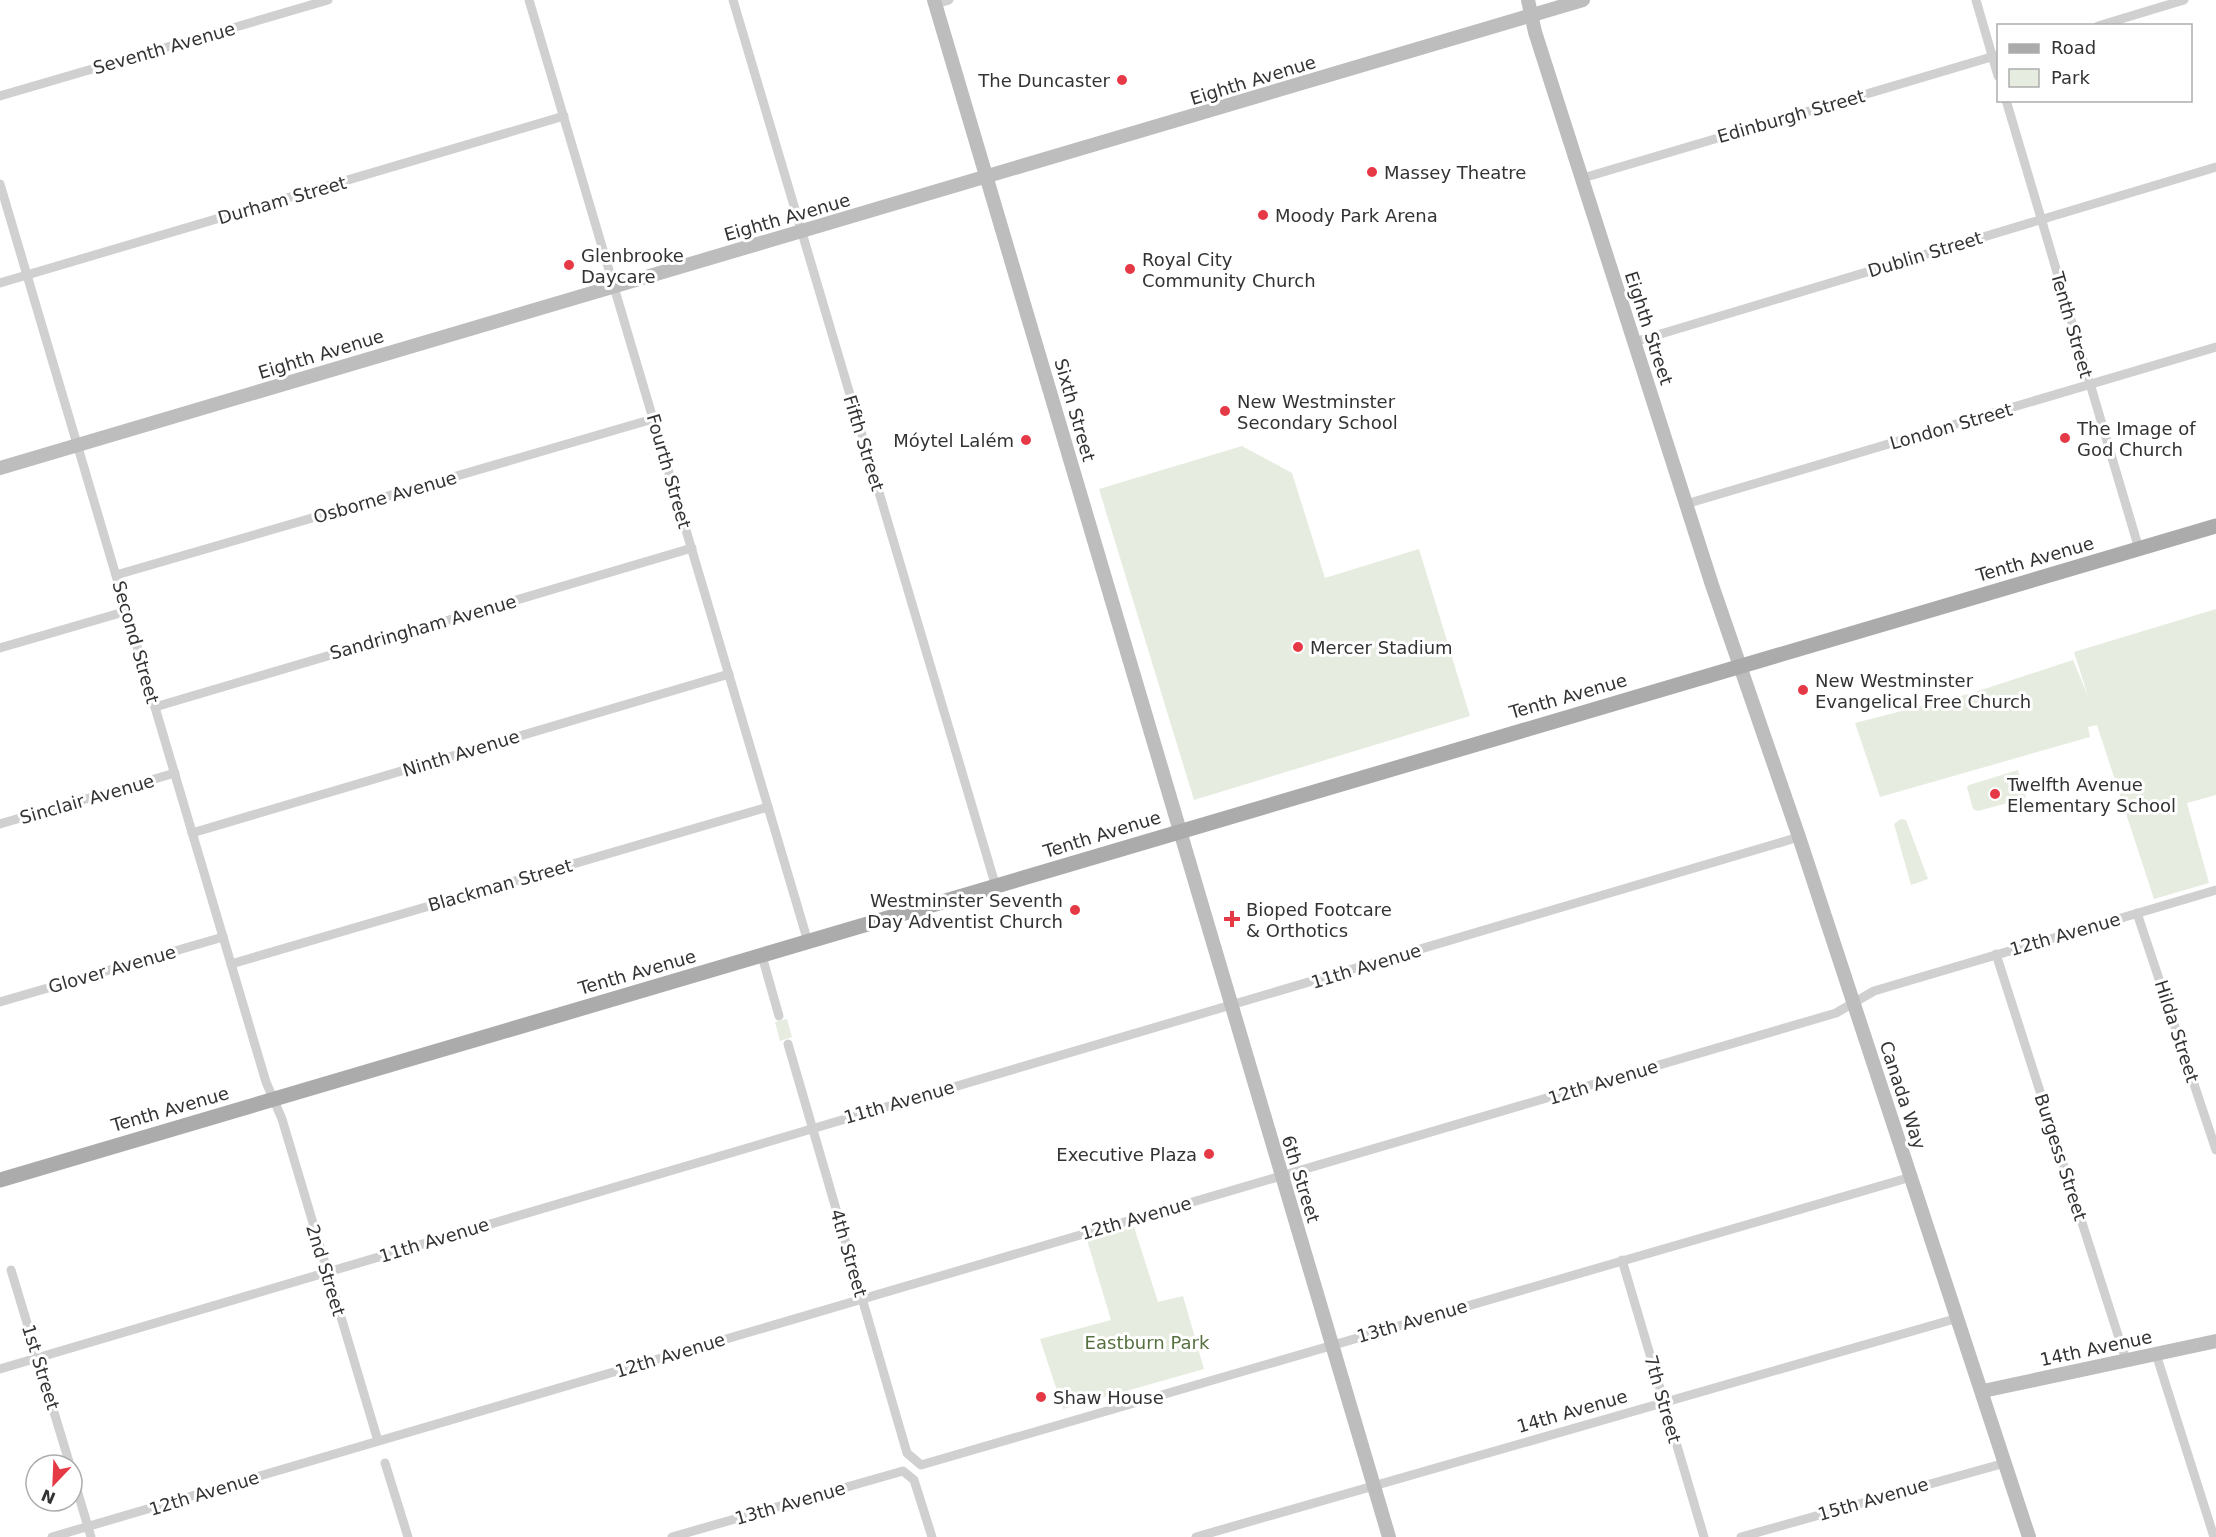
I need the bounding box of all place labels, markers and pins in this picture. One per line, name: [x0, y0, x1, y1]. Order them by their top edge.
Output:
place label: The Duncaster: [977, 70, 1111, 91]
marker: The Duncaster: [1115, 73, 1129, 87]
place label: Massey Theatre: [1384, 162, 1526, 183]
marker: Massey Theatre: [1365, 165, 1379, 179]
place label: Moody Park Arena: [1275, 205, 1438, 226]
marker: Moody Park Arena: [1256, 208, 1270, 222]
place label: Glenbrooke Daycare: [581, 245, 684, 287]
place label: Royal City Community Church: [1142, 249, 1316, 291]
marker: Glenbrooke Daycare: [562, 258, 576, 272]
marker: Royal City Community Church: [1123, 262, 1137, 276]
place label: New Westminster Secondary School: [1237, 391, 1398, 433]
marker: New Westminster Secondary School: [1218, 404, 1232, 418]
place label: The Image of God Church: [2076, 418, 2196, 460]
place label: Móytel Lalém: [893, 430, 1014, 451]
marker: The Image of God Church: [2058, 431, 2072, 445]
marker: Móytel Lalém: [1019, 433, 1033, 447]
place label: Mercer Stadium: [1310, 637, 1453, 658]
marker: Mercer Stadium: [1291, 640, 1305, 654]
place label: New Westminster Evangelical Free Church: [1815, 670, 2031, 712]
marker: New Westminster Evangelical Free Church: [1796, 683, 1810, 697]
place label: Twelfth Avenue Elementary School: [2006, 774, 2176, 816]
marker: Twelfth Avenue Elementary School: [1988, 787, 2002, 801]
place label: Westminster Seventh Day Adventist Church: [867, 890, 1063, 932]
place label: Bioped Footcare & Orthotics: [1246, 899, 1392, 941]
marker: Westminster Seventh Day Adventist Church: [1068, 903, 1082, 917]
marker: Bioped Footcare & Orthotics: [1223, 910, 1241, 928]
place label: Executive Plaza: [1056, 1144, 1197, 1165]
marker: Executive Plaza: [1202, 1147, 1216, 1161]
place label: Shaw House: [1053, 1387, 1164, 1408]
marker: Shaw House: [1034, 1390, 1048, 1404]

